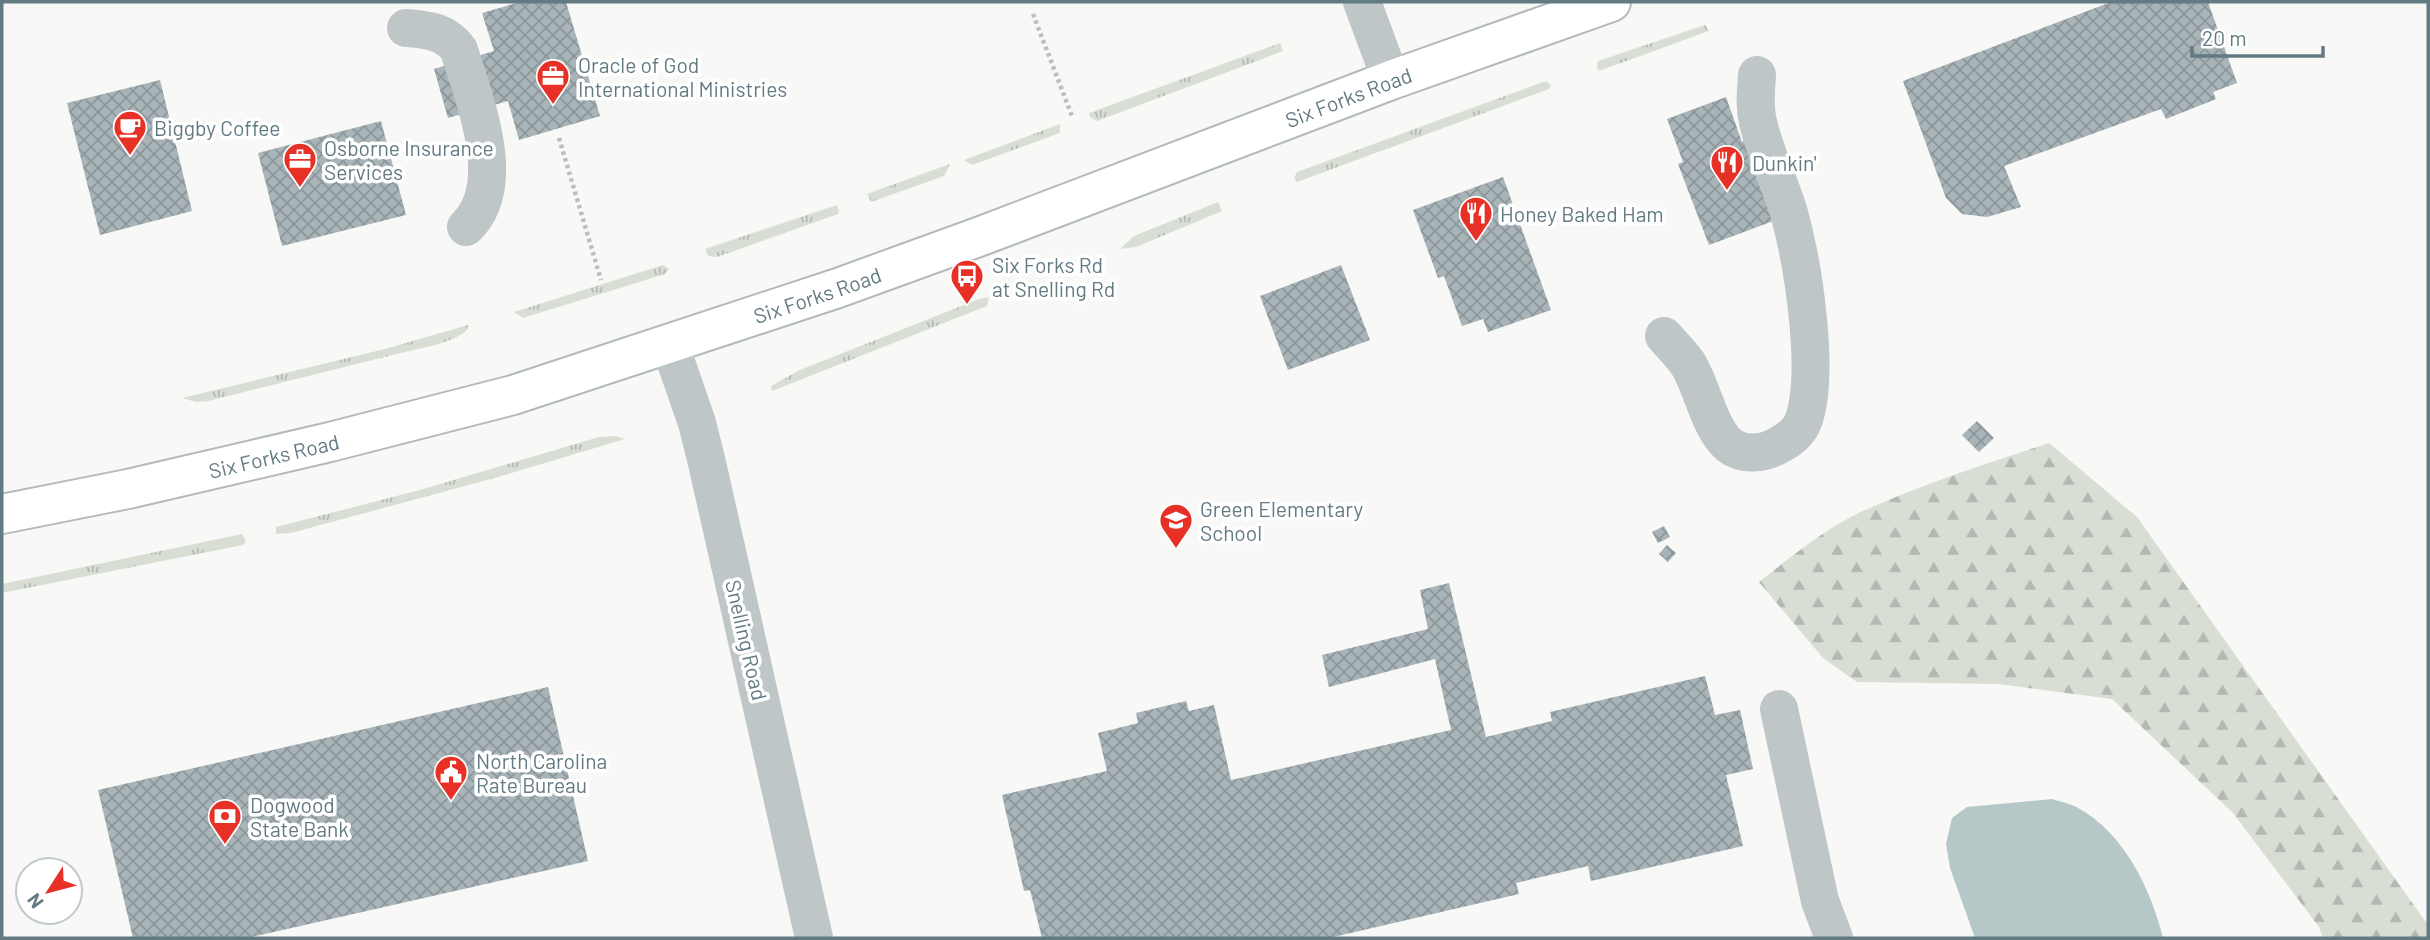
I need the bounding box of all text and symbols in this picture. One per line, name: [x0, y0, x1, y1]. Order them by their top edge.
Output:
scale bar: [2192, 14, 2323, 58]
text: 20 m: [2202, 25, 2247, 50]
place label: Oracle of God International Ministries: [578, 52, 787, 101]
office icon: Oracle of God International Ministries: [534, 57, 572, 106]
street label: Six Forks Road: [1281, 61, 1415, 132]
cafe icon: Biggby Coffee: [111, 108, 149, 157]
place label: Biggby Coffee: [154, 115, 281, 140]
place label: Osborne Insurance Services: [324, 135, 494, 184]
office icon: Osborne Insurance Services: [281, 140, 319, 189]
restaurant icon: Dunkin': [1708, 143, 1746, 192]
place label: Dunkin': [1752, 150, 1817, 175]
restaurant icon: Honey Baked Ham: [1457, 194, 1495, 243]
place label: Honey Baked Ham: [1500, 201, 1664, 226]
place label: Six Forks Rd at Snelling Rd: [992, 252, 1115, 301]
bus stop icon: Six Forks Rd at Snelling Rd: [948, 257, 986, 306]
street label: Six Forks Road: [750, 261, 884, 328]
street label: Six Forks Road: [206, 428, 342, 482]
place label: Green Elementary School: [1200, 496, 1363, 545]
school or university icon: Green Elementary School: [1157, 501, 1195, 550]
street label: Snelling Road: [721, 577, 773, 703]
place label: North Carolina Rate Bureau: [476, 748, 607, 797]
public building icon: North Carolina Rate Bureau: [432, 753, 470, 802]
place label: Dogwood State Bank: [250, 792, 349, 841]
bank icon: Dogwood State Bank: [206, 797, 244, 846]
north arrow: [14, 856, 84, 926]
text: N: [22, 889, 48, 913]

